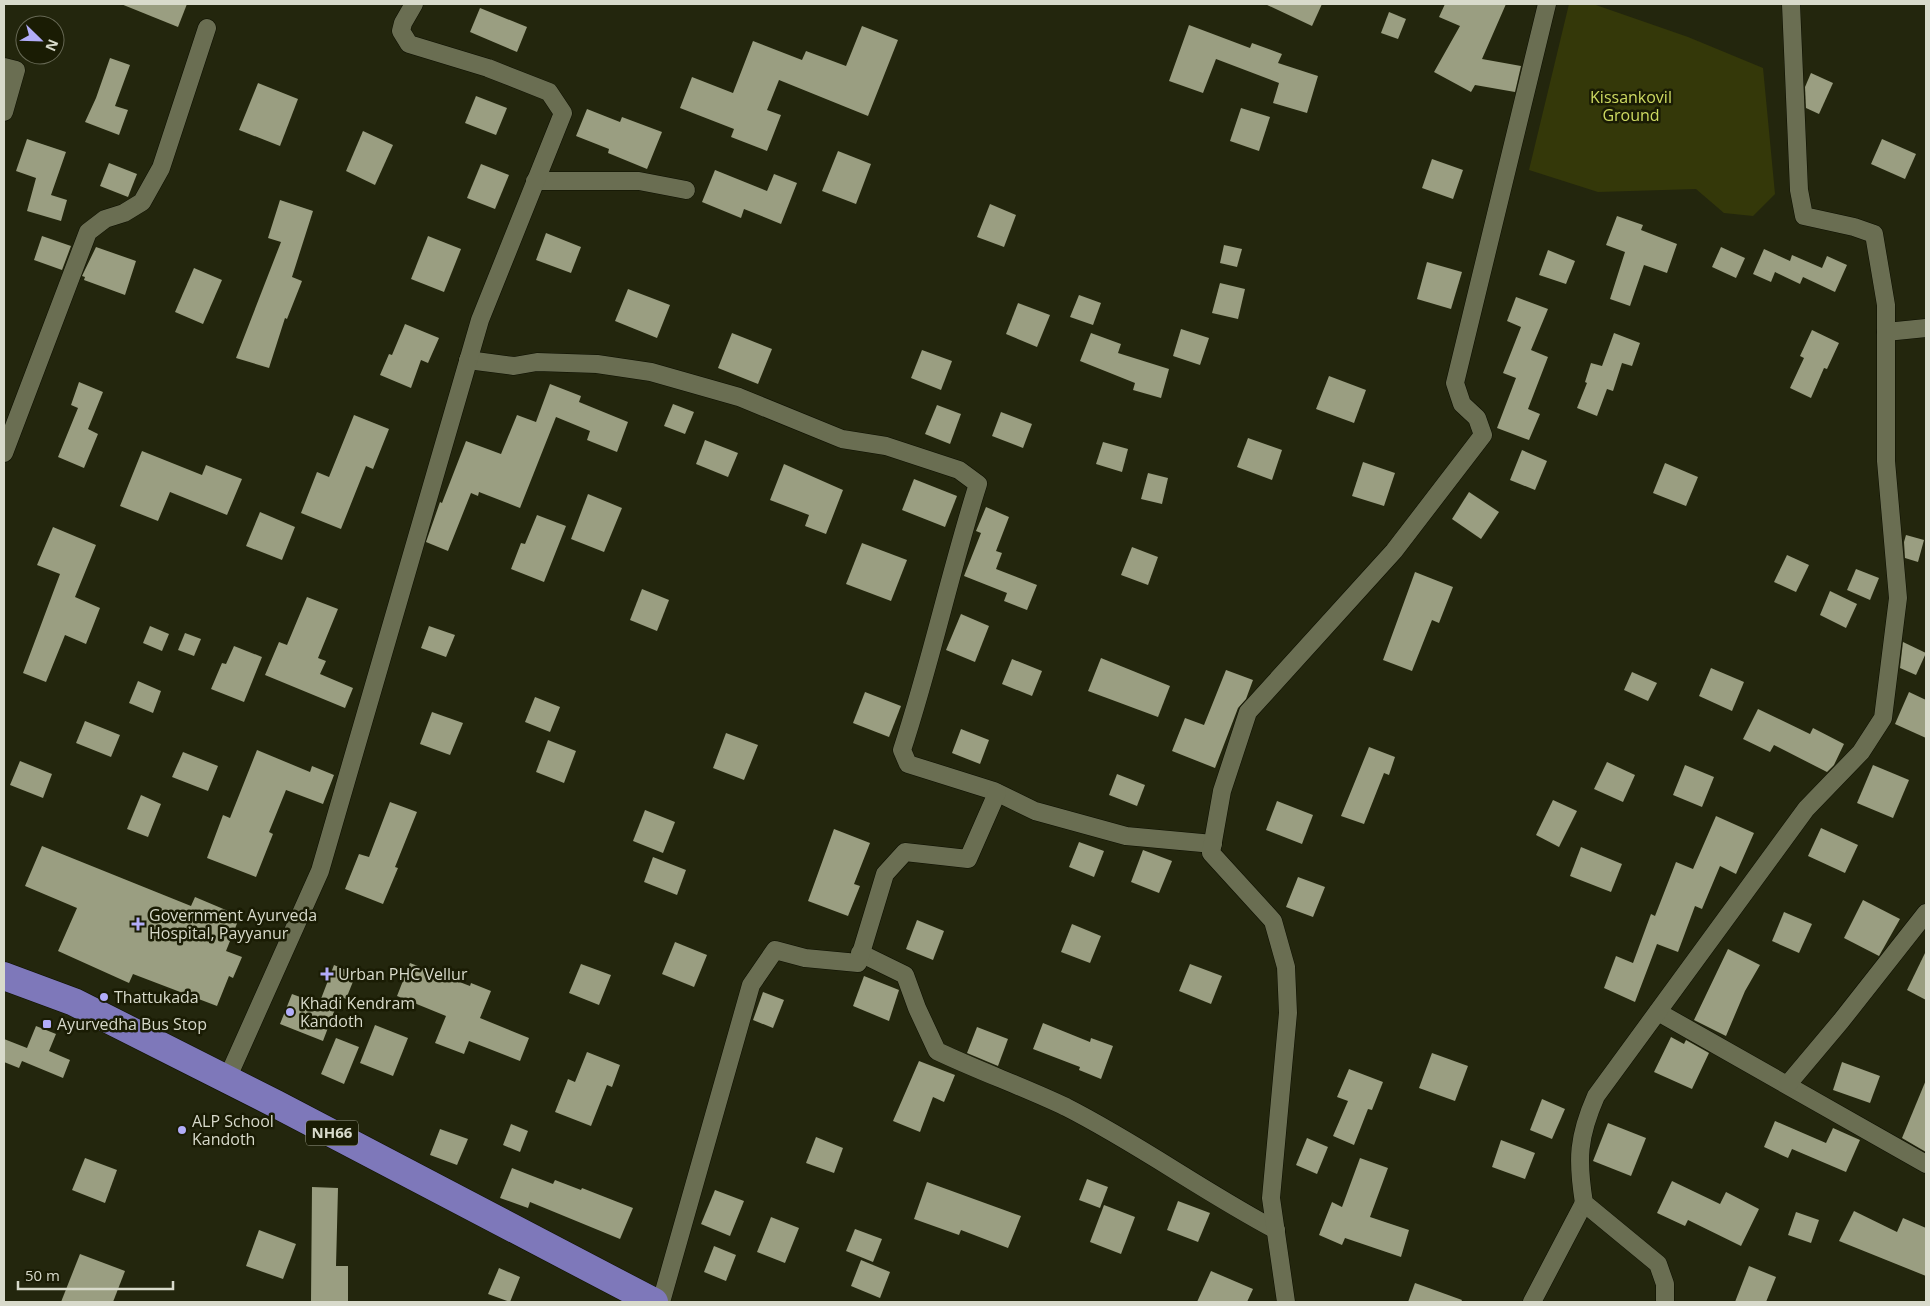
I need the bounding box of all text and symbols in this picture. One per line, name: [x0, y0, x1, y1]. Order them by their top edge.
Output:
north arrow: [15, 15, 65, 65]
text: N: [41, 36, 63, 54]
park label: Kissankovil Ground: [1590, 86, 1672, 126]
place label: Government Ayurveda Hospital, Payyanur: [149, 904, 317, 944]
marker: Government Ayurveda Hospital, Payyanur: [131, 917, 145, 931]
place label: Urban PHC Vellur: [338, 963, 468, 985]
marker: Urban PHC Vellur: [320, 967, 334, 981]
place label: Thattukada: [114, 986, 199, 1008]
marker: Thattukada: [98, 991, 110, 1003]
place label: Khadi Kendram Kandoth: [300, 992, 415, 1032]
marker: Khadi Kendram Kandoth: [284, 1006, 296, 1018]
place label: Ayurvedha Bus Stop: [57, 1013, 207, 1035]
marker: Ayurvedha Bus Stop: [41, 1018, 53, 1030]
place label: ALP School Kandoth: [192, 1110, 274, 1150]
road number: NH66: [306, 1120, 358, 1146]
marker: ALP School Kandoth: [176, 1124, 188, 1136]
scale bar: [18, 1258, 172, 1290]
text: 50 m: [25, 1265, 60, 1285]

